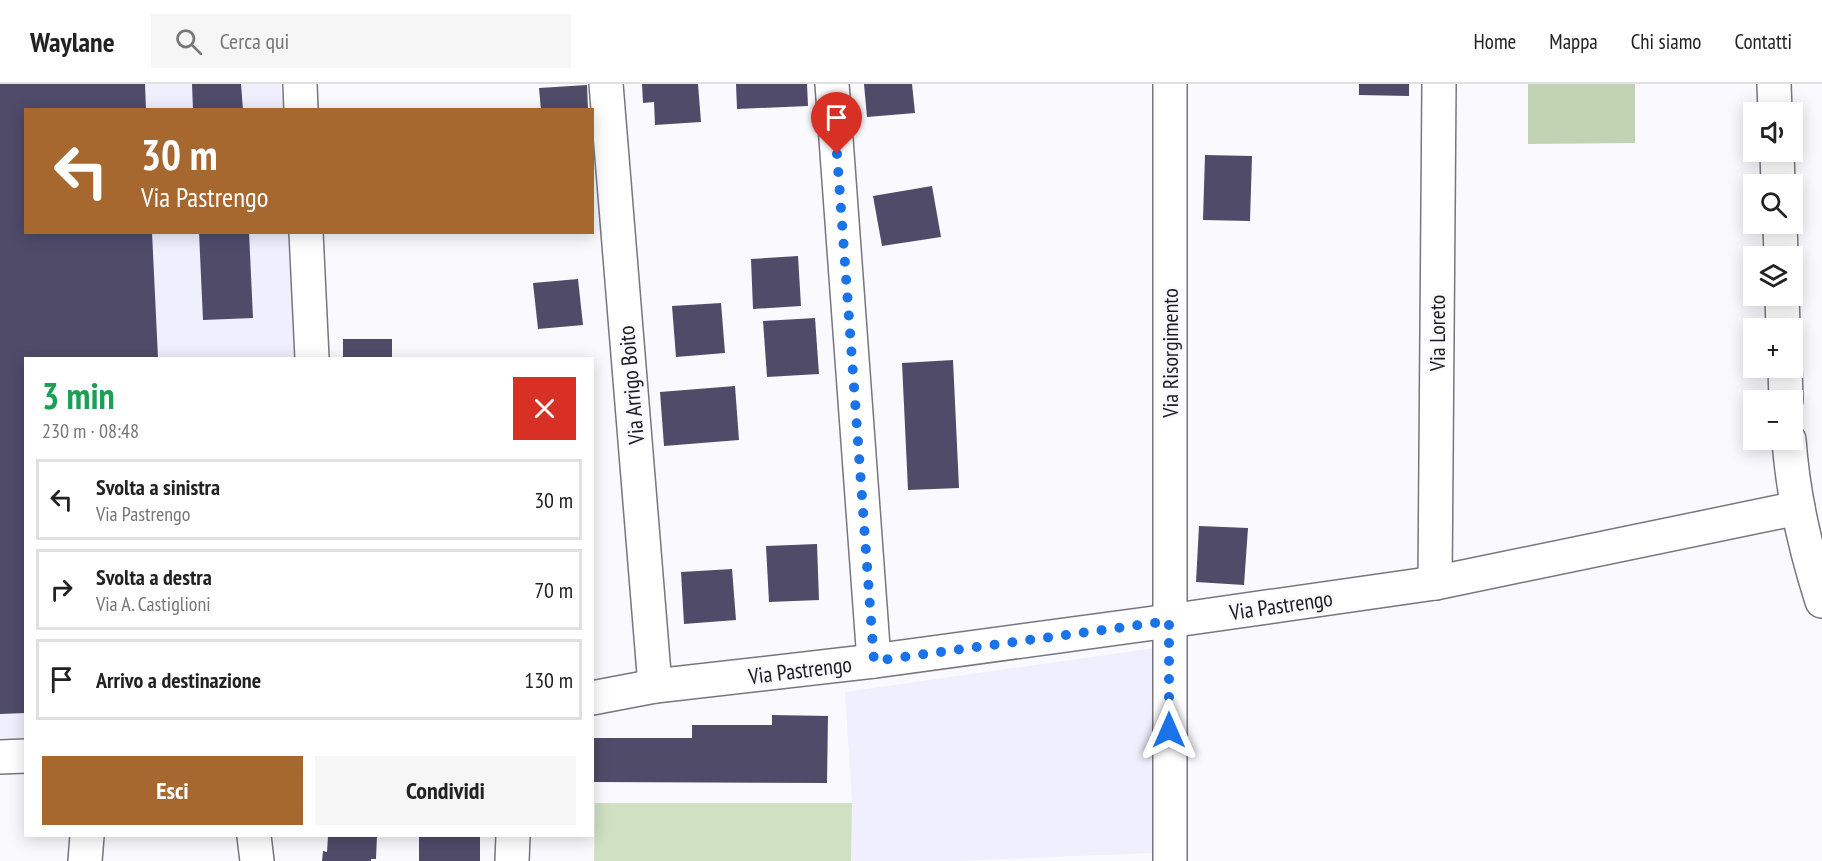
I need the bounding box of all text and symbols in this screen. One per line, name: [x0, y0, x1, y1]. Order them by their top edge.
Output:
search box: [151, 14, 571, 68]
text: Waylane: [30, 23, 115, 60]
icon: search: [172, 25, 205, 58]
text: Cerca qui: [220, 27, 289, 55]
text: Home: [1474, 28, 1516, 55]
text: Mappa: [1549, 28, 1598, 55]
text: Chi siamo: [1631, 28, 1701, 55]
text: Contatti: [1734, 28, 1792, 55]
pin: [811, 92, 862, 154]
icon: arrive: [820, 101, 853, 134]
map controls: [1743, 102, 1803, 450]
button: sound: [1743, 102, 1803, 162]
text: 30 m: [141, 127, 218, 182]
icon: left: [42, 132, 120, 210]
button: search: [1743, 174, 1803, 234]
text: Via Pastrengo: [141, 180, 268, 214]
button: layers: [1743, 246, 1803, 306]
street label: Via Risorgimento: [1156, 288, 1184, 419]
street label: Via Loreto: [1423, 295, 1451, 372]
button: +: [1743, 318, 1803, 378]
street label: Via Arrigo Boito: [612, 325, 650, 446]
text: 3 min: [42, 372, 115, 419]
button: close: [513, 377, 576, 440]
button: −: [1743, 390, 1803, 450]
text: 230 m · 08:48: [42, 418, 139, 444]
text: Svolta a sinistra: [96, 473, 220, 501]
icon: left: [45, 483, 78, 516]
text: 30 m: [534, 486, 573, 514]
text: Via Pastrengo: [96, 501, 190, 527]
text: Svolta a destra: [96, 563, 212, 591]
icon: right: [45, 573, 78, 606]
text: 70 m: [534, 576, 573, 604]
street label: Via Pastrengo: [1227, 584, 1334, 626]
text: Via A. Castiglioni: [96, 591, 211, 617]
street label: Via Pastrengo: [746, 650, 853, 690]
icon: arrive: [45, 663, 78, 696]
text: Arrivo a destinazione: [96, 666, 261, 694]
text: 130 m: [524, 666, 573, 694]
position arrow: [1137, 698, 1201, 762]
button: Esci: [42, 756, 303, 825]
button: Condividi: [315, 756, 576, 825]

